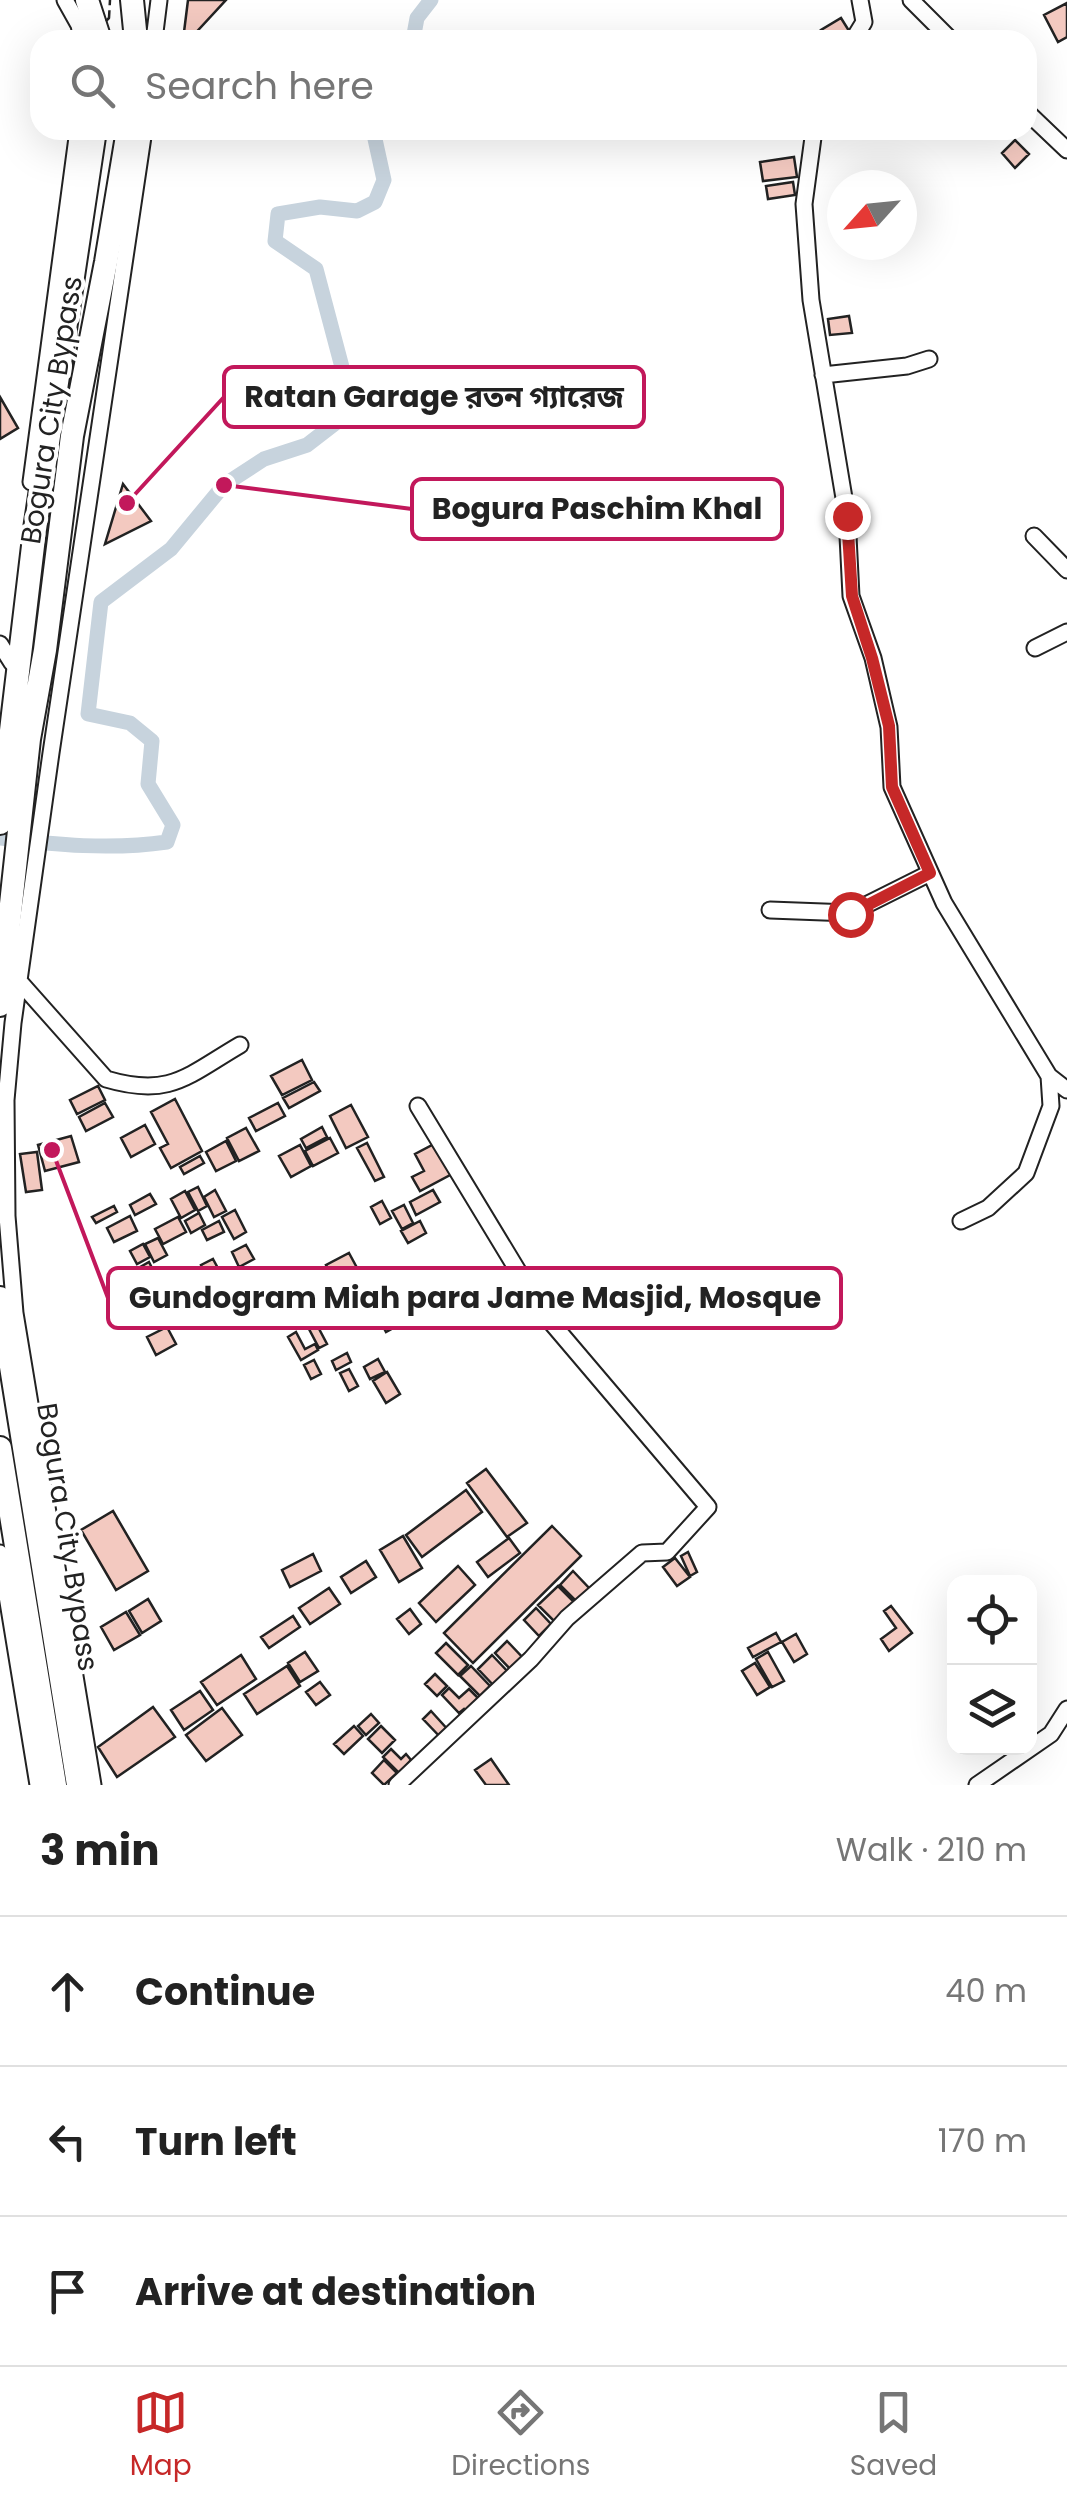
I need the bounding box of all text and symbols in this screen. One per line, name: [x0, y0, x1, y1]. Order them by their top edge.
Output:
search box: [30, 30, 1037, 140]
icon: search: [65, 58, 120, 113]
text: Search here: [145, 59, 374, 112]
north arrow: [827, 170, 917, 260]
street label: Bogura City Bypass: [11, 273, 92, 547]
callout: Ratan Garage রতন গ্যারেজ: [224, 367, 644, 427]
text: Ratan Garage রতন গ্যারেজ: [244, 375, 625, 418]
callout: Bogura Paschim Khal: [412, 479, 782, 539]
text: Bogura Paschim Khal: [432, 487, 762, 530]
route end: [825, 494, 871, 540]
route start: [828, 892, 874, 938]
callout: Gundogram Miah para Jame Masjid, Mosque: [108, 1268, 841, 1328]
text: Gundogram Miah para Jame Masjid, Mosque: [129, 1276, 821, 1319]
street label: Bogura City Bypass: [27, 1400, 108, 1674]
map controls: [947, 1575, 1037, 1755]
button: locate: [947, 1575, 1037, 1665]
button: layers: [947, 1665, 1037, 1755]
text: 3 min: [40, 1821, 160, 1880]
text: Walk · 210 m: [836, 1827, 1027, 1872]
icon: ahead: [40, 1964, 95, 2019]
text: Continue: [135, 1965, 315, 2018]
text: 40 m: [945, 1968, 1027, 2013]
icon: left: [40, 2114, 95, 2169]
text: Turn left: [135, 2115, 297, 2168]
text: 170 m: [938, 2118, 1027, 2163]
icon: arrive: [40, 2264, 95, 2319]
text: Arrive at destination: [135, 2265, 536, 2318]
tab: Map: [130, 2385, 192, 2487]
tab: Directions: [451, 2385, 590, 2487]
tab: Saved: [850, 2385, 937, 2487]

